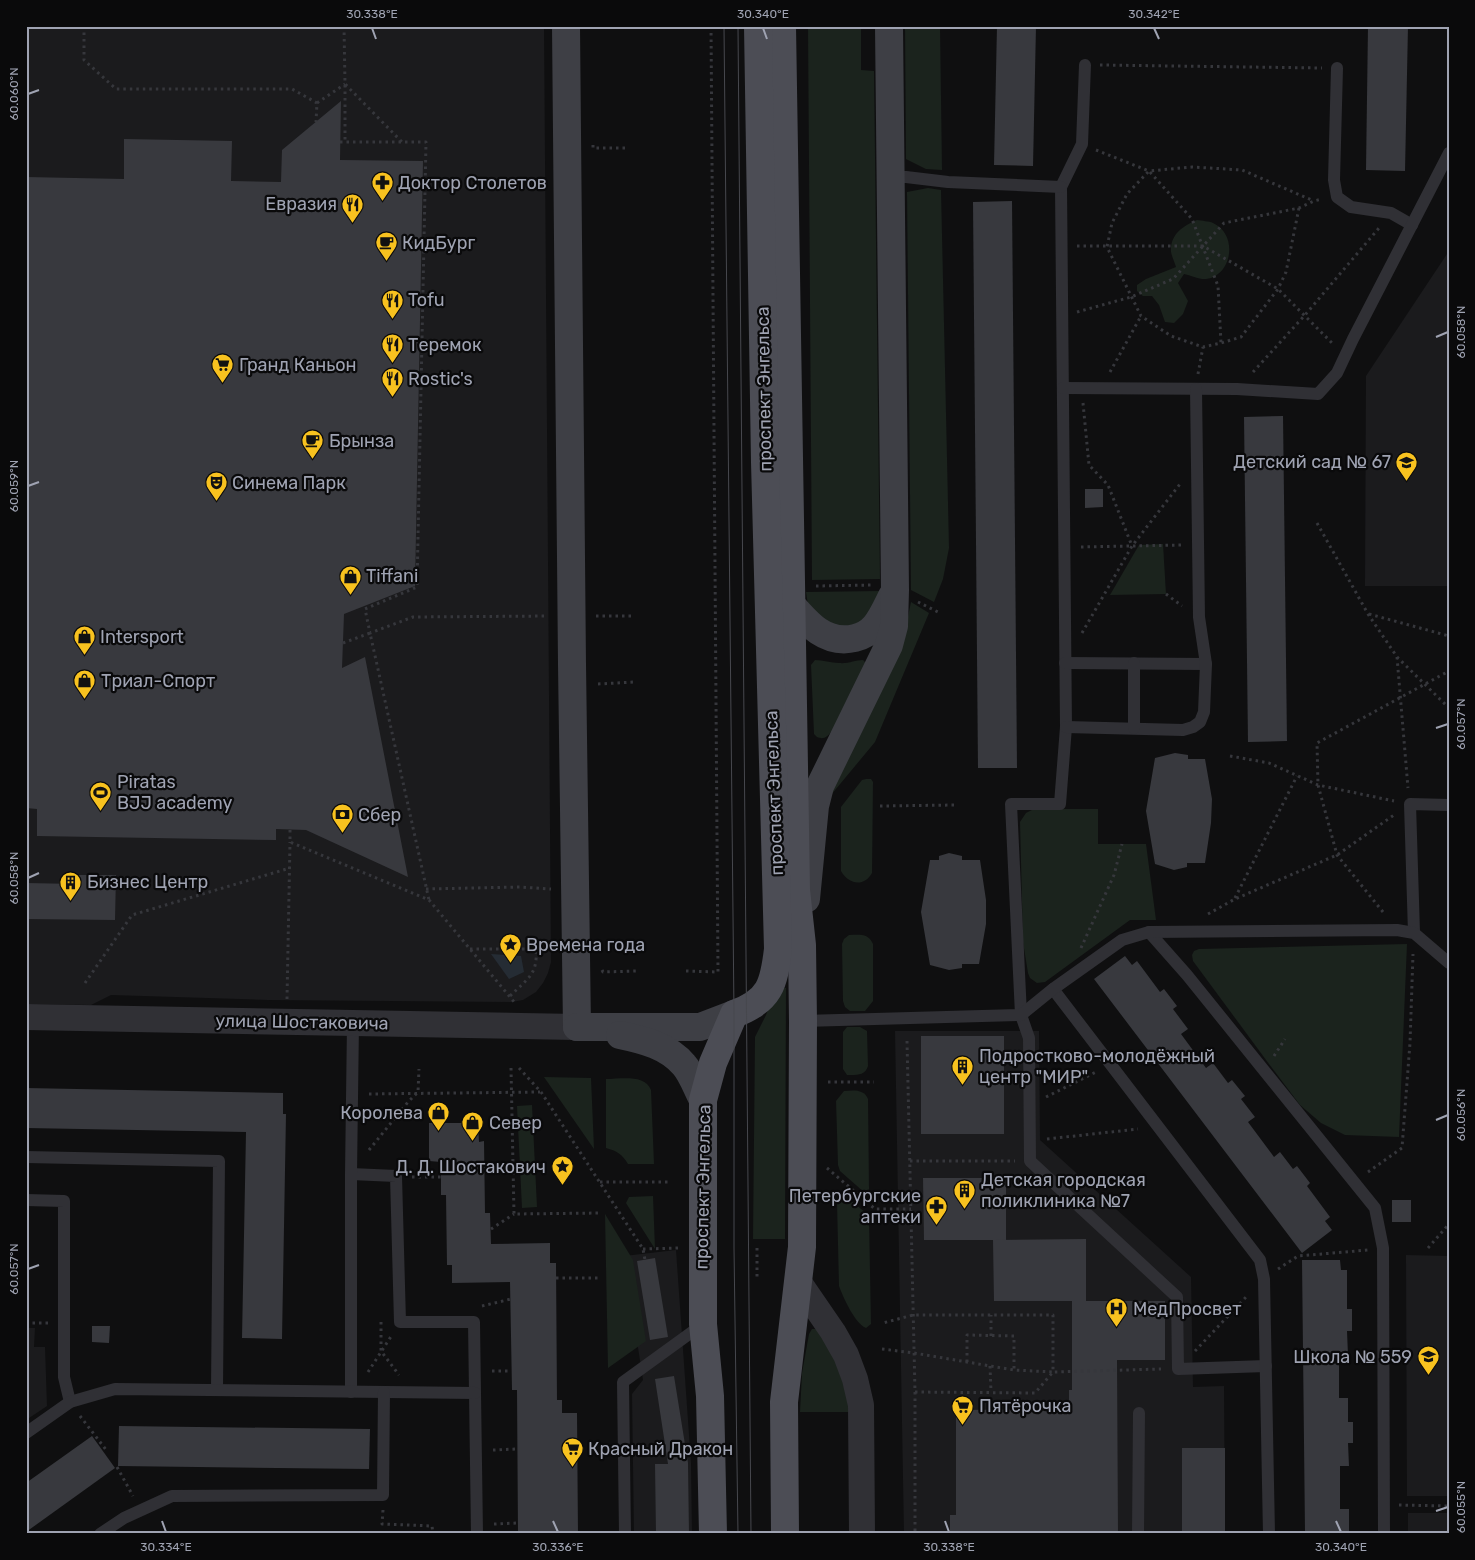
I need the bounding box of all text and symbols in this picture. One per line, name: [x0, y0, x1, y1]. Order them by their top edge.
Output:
text: 30.338°E: [346, 7, 398, 21]
text: 30.340°E: [737, 7, 789, 21]
text: 30.342°E: [1128, 7, 1180, 21]
text: 60.060°N: [7, 68, 21, 120]
pharmacy icon: Доктор Столетов: [370, 171, 394, 202]
place label: Доктор Столетов: [398, 172, 547, 194]
restaurant icon: Евразия: [341, 192, 365, 223]
place label: Евразия: [265, 193, 337, 215]
cafe icon: КидБург: [374, 231, 398, 262]
place label: КидБург: [402, 232, 475, 254]
restaurant icon: Tofu: [380, 288, 404, 319]
place label: Tofu: [408, 289, 445, 311]
street label: проспект Энгельса: [752, 306, 776, 472]
text: 60.058°N: [1454, 306, 1468, 358]
restaurant icon: Теремок: [380, 333, 404, 364]
place label: Теремок: [408, 334, 482, 356]
supermarket icon: Гранд Каньон: [211, 353, 235, 384]
place label: Гранд Каньон: [239, 354, 356, 376]
restaurant icon: Rostic's: [380, 367, 404, 398]
place label: Rostic's: [408, 368, 473, 390]
cafe icon: Брынза: [301, 429, 325, 460]
place label: Брынза: [329, 430, 394, 452]
school or university icon: Детский сад № 67: [1395, 450, 1419, 481]
place label: Детский сад № 67: [1233, 451, 1391, 473]
text: 60.059°N: [7, 460, 21, 512]
theatre icon: Синема Парк: [204, 471, 228, 502]
place label: Синема Парк: [232, 472, 346, 494]
shop icon: Tiffani: [338, 564, 362, 595]
place label: Tiffani: [366, 565, 418, 587]
shop icon: Intersport: [72, 625, 96, 656]
place label: Intersport: [100, 626, 184, 648]
shop icon: Триал-Спорт: [73, 669, 97, 700]
place label: Триал-Спорт: [101, 670, 215, 692]
text: 60.057°N: [1454, 698, 1468, 750]
street label: проспект Энгельса: [760, 710, 788, 876]
place label: Piratas BJJ academy: [117, 771, 233, 814]
sports icon: Piratas BJJ academy: [89, 780, 113, 811]
bank icon: Сбер: [330, 803, 354, 834]
place label: Сбер: [358, 804, 401, 826]
text: 60.058°N: [7, 852, 21, 904]
building icon: Бизнес Центр: [59, 870, 83, 901]
place label: Бизнес Центр: [87, 871, 208, 893]
place icon: Времена года: [498, 933, 522, 964]
place label: Времена года: [526, 934, 645, 956]
street label: улица Шостаковича: [215, 1009, 389, 1035]
place label: Подростково-молодёжный центр "МИР": [979, 1045, 1215, 1088]
building icon: Подростково-молодёжный центр "МИР": [951, 1054, 975, 1085]
text: 60.056°N: [1454, 1089, 1468, 1141]
shop icon: Королева: [427, 1101, 451, 1132]
place label: Королева: [340, 1102, 423, 1124]
street label: проспект Энгельса: [691, 1104, 715, 1270]
shop icon: Север: [461, 1111, 485, 1142]
place label: Север: [489, 1112, 542, 1134]
place icon: Д. Д. Шостакович: [550, 1155, 574, 1186]
place label: Д. Д. Шостакович: [395, 1156, 546, 1178]
place label: Детская городская поликлиника №7: [981, 1169, 1146, 1212]
building icon: Детская городская поликлиника №7: [953, 1178, 977, 1209]
place label: Петербургские аптеки: [789, 1185, 921, 1228]
pharmacy icon: Петербургские аптеки: [925, 1194, 949, 1225]
text: 60.057°N: [7, 1243, 21, 1295]
hospital icon: МедПросвет: [1105, 1297, 1129, 1328]
place label: МедПросвет: [1133, 1298, 1241, 1320]
school or university icon: Школа № 559: [1416, 1345, 1440, 1376]
place label: Школа № 559: [1293, 1346, 1412, 1368]
supermarket icon: Пятёрочка: [951, 1394, 975, 1425]
place label: Пятёрочка: [979, 1395, 1072, 1417]
supermarket icon: Красный Дракон: [560, 1437, 584, 1468]
place label: Красный Дракон: [588, 1438, 733, 1460]
text: 60.055°N: [1454, 1481, 1468, 1533]
text: 30.334°E: [140, 1540, 192, 1554]
text: 30.336°E: [532, 1540, 584, 1554]
text: 30.338°E: [923, 1540, 975, 1554]
text: 30.340°E: [1315, 1540, 1367, 1554]

